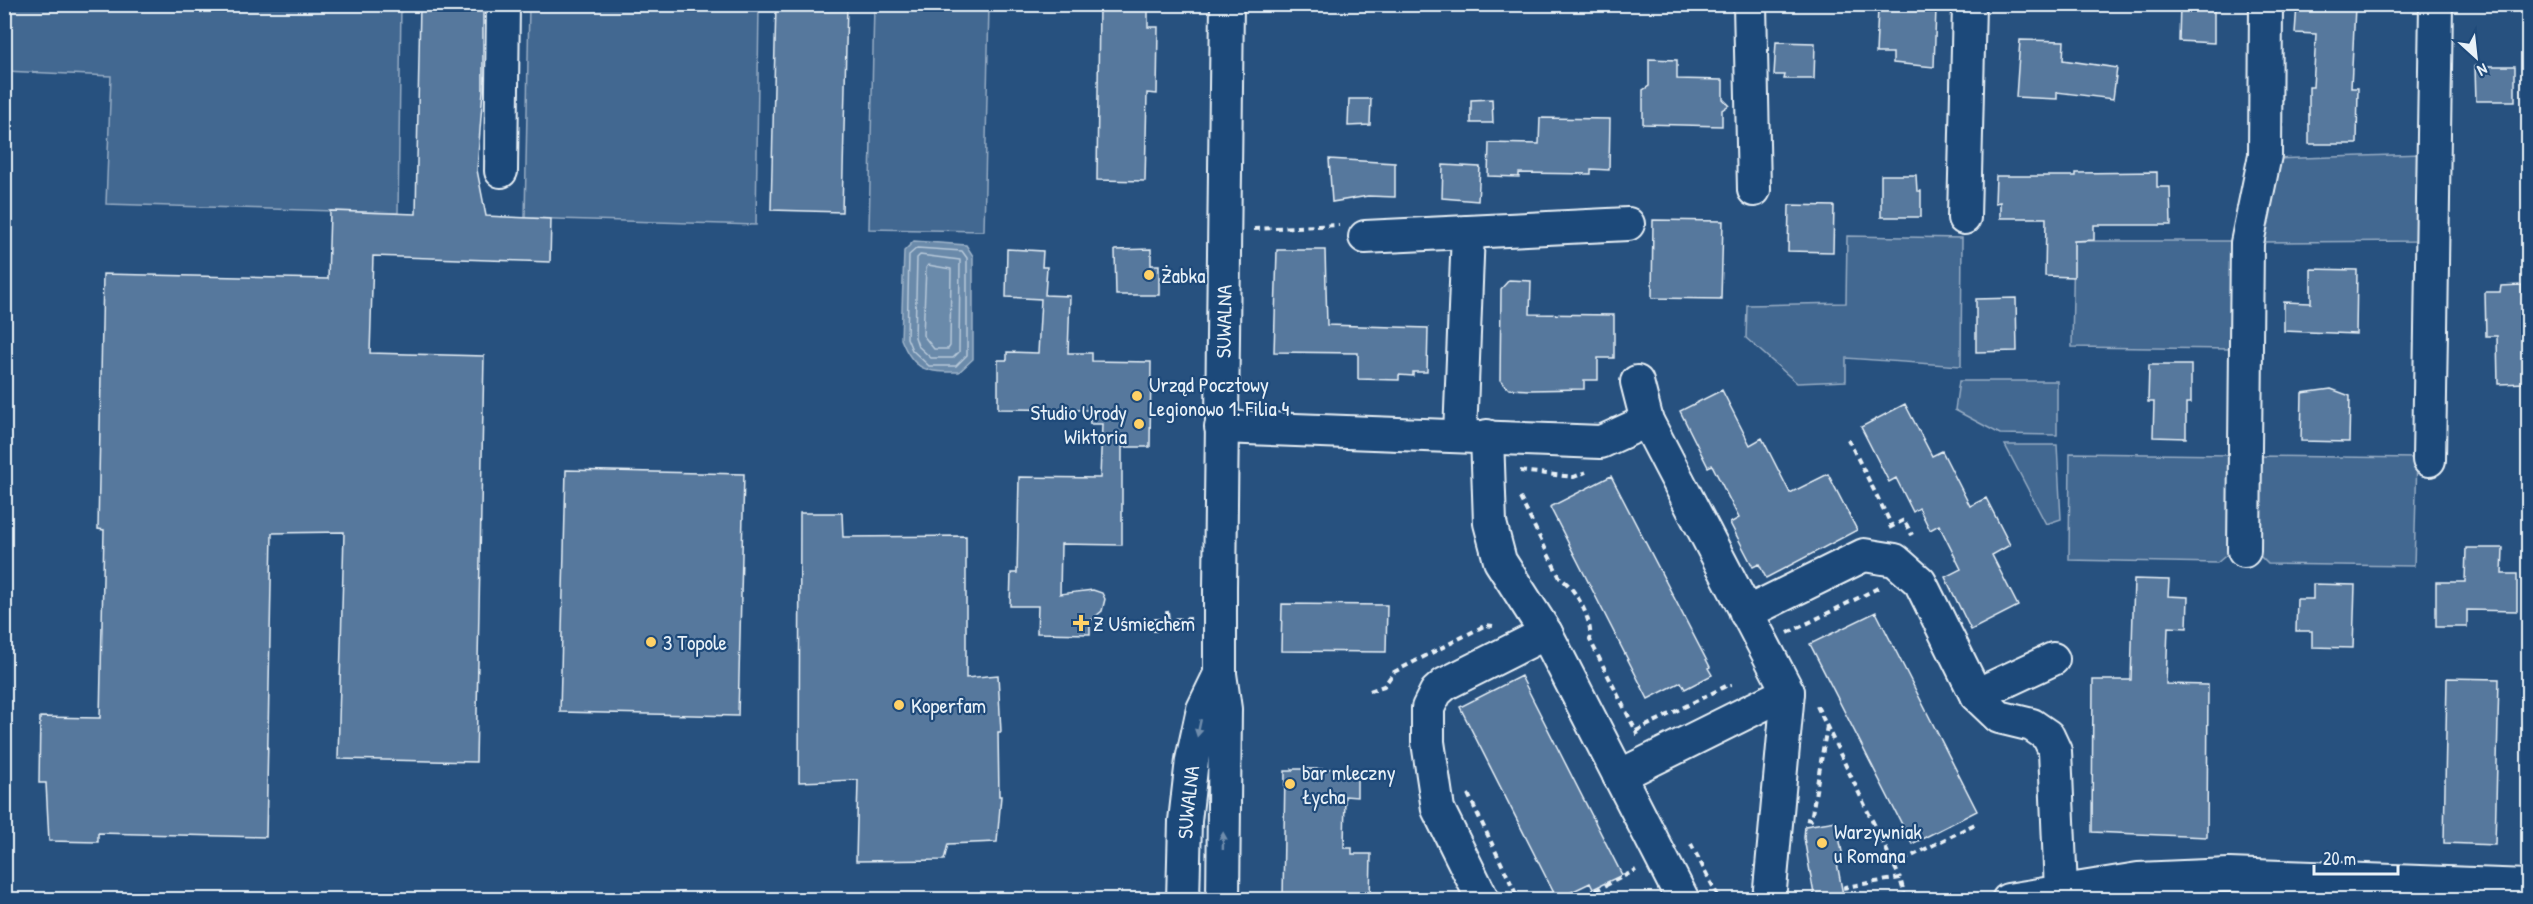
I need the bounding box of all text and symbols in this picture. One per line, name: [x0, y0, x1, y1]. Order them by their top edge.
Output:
north arrow: [2446, 27, 2506, 87]
text: N: [2474, 59, 2492, 82]
place label: Żabka: [1161, 261, 1205, 290]
marker: Żabka: [1142, 268, 1156, 282]
street label: SUWALNA: [1208, 284, 1238, 358]
place label: Urząd Pocztowy Legionowo 1. Filia 4: [1149, 370, 1290, 423]
marker: Urząd Pocztowy Legionowo 1. Filia 4: [1130, 389, 1144, 403]
place label: Studio Urody Wiktoria: [1030, 398, 1127, 451]
marker: Studio Urody Wiktoria: [1132, 417, 1146, 431]
place label: Z Uśmiechem: [1093, 609, 1195, 638]
marker: Z Uśmiechem: [1074, 616, 1088, 630]
place label: 3 Topole: [663, 628, 727, 657]
marker: 3 Topole: [644, 635, 658, 649]
place label: Koperfam: [911, 691, 986, 720]
marker: Koperfam: [892, 698, 906, 712]
one-way arrow: [1194, 719, 1203, 738]
place label: bar mleczny Łycha: [1302, 758, 1396, 811]
street label: SUWALNA: [1170, 764, 1206, 839]
marker: bar mleczny Łycha: [1283, 777, 1297, 791]
place label: Warzywniak u Romana: [1834, 817, 1922, 870]
one-way arrow: [1218, 832, 1228, 851]
marker: Warzywniak u Romana: [1815, 836, 1829, 850]
scale bar: [2314, 838, 2398, 876]
text: 20 m: [2323, 846, 2356, 871]

